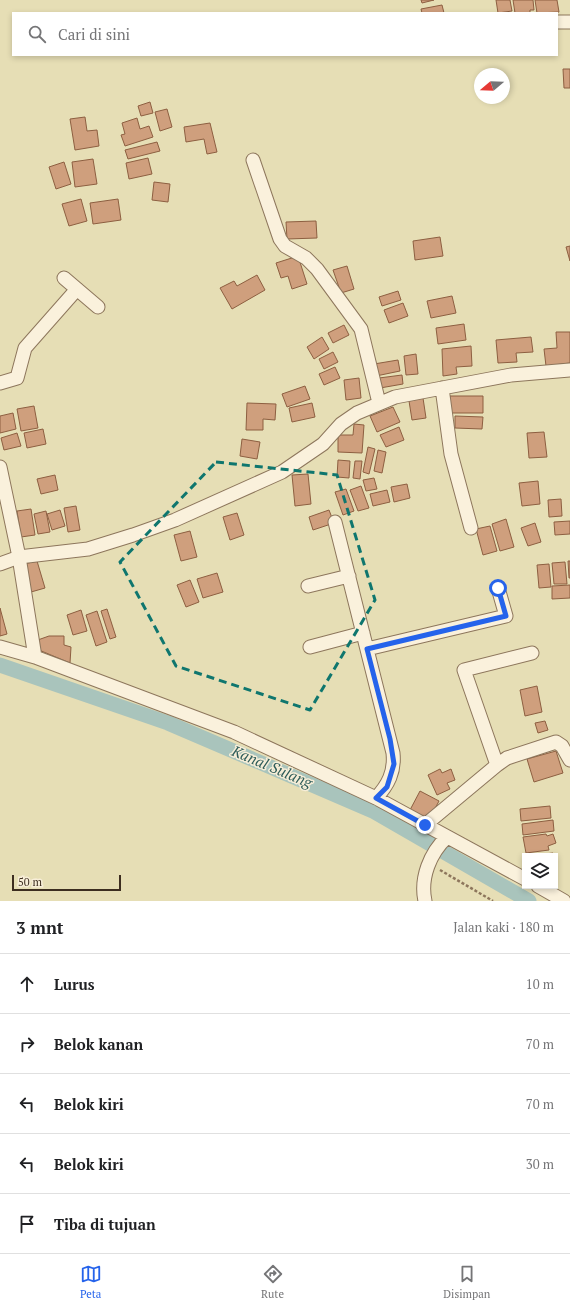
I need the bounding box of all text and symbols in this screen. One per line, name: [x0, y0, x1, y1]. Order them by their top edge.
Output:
search box: [12, 12, 558, 56]
icon: search: [26, 23, 48, 45]
text: Cari di sini: [58, 24, 130, 44]
north arrow: [474, 68, 510, 104]
route start: [489, 579, 507, 597]
water label: Kanal Sulang: [228, 740, 317, 793]
route end: [416, 816, 434, 834]
map controls: [522, 853, 558, 889]
button: layers: [522, 853, 558, 889]
scale bar: [12, 873, 121, 892]
text: 50 m: [18, 875, 42, 889]
text: 3 mnt: [16, 916, 64, 939]
text: Jalan kaki · 180 m: [453, 918, 554, 936]
icon: ahead: [16, 973, 38, 995]
text: Lurus: [54, 974, 95, 994]
text: 10 m: [526, 975, 554, 993]
icon: right: [16, 1033, 38, 1055]
text: Belok kanan: [54, 1034, 143, 1054]
text: 70 m: [526, 1035, 554, 1053]
icon: left: [16, 1093, 38, 1115]
text: Belok kiri: [54, 1094, 124, 1114]
text: 70 m: [526, 1095, 554, 1113]
icon: left: [16, 1153, 38, 1175]
text: Belok kiri: [54, 1154, 124, 1174]
text: 30 m: [526, 1155, 554, 1173]
icon: arrive: [16, 1213, 38, 1235]
text: Tiba di tujuan: [54, 1214, 156, 1234]
tab: Peta: [80, 1263, 102, 1301]
tab: Rute: [261, 1263, 284, 1301]
tab: Disimpan: [443, 1263, 490, 1301]

